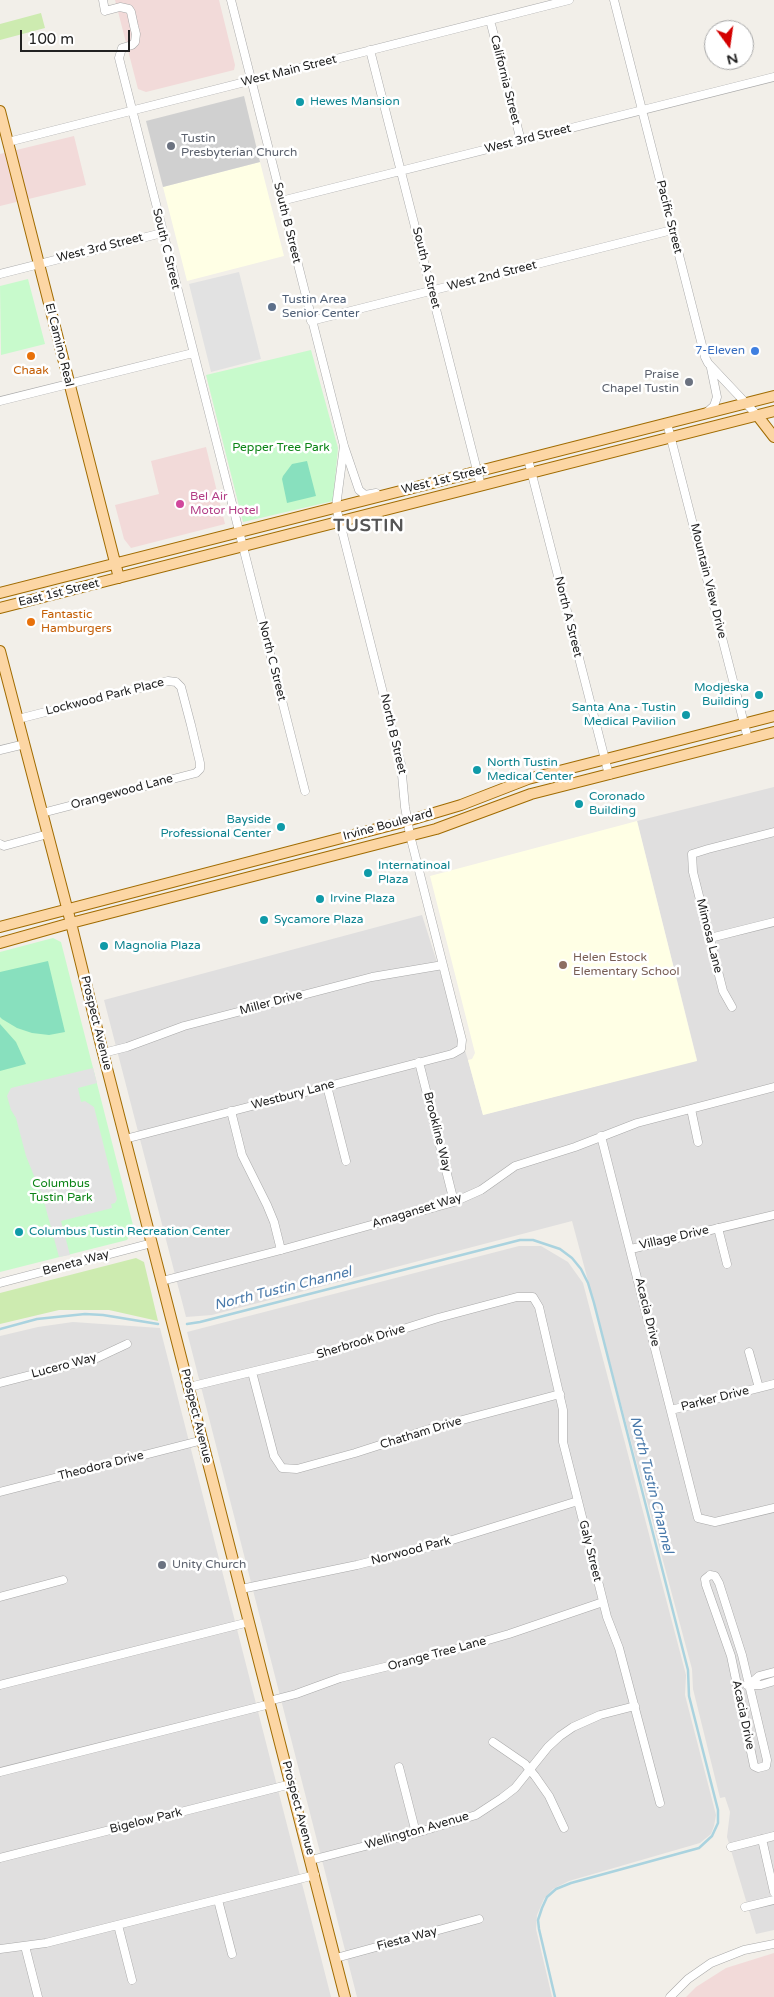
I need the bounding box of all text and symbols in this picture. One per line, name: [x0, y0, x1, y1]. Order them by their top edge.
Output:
scale bar: [22, 20, 132, 52]
north arrow: [704, 20, 754, 70]
text: 100 m: [28, 30, 74, 48]
street label: California Street: [487, 34, 523, 126]
text: N: [725, 49, 740, 69]
street label: West Main Street: [240, 52, 338, 90]
place label: Hewes Mansion: [310, 95, 400, 109]
marker: Hewes Mansion: [294, 96, 306, 108]
street label: West 3rd Street: [483, 121, 573, 157]
place label: Tustin Presbyterian Church: [181, 132, 297, 160]
marker: Tustin Presbyterian Church: [165, 140, 177, 152]
street label: Pacific Street: [653, 179, 685, 255]
street label: South B Street: [270, 181, 304, 265]
street label: South C Street: [149, 207, 183, 291]
street label: South A Street: [409, 226, 443, 310]
street label: West 3rd Street: [55, 230, 145, 266]
street label: West 2nd Street: [446, 258, 538, 294]
place label: Tustin Area Senior Center: [282, 293, 359, 321]
marker: Tustin Area Senior Center: [266, 301, 278, 313]
street label: El Camino Real: [42, 302, 76, 388]
place label: 7-Eleven: [695, 344, 745, 358]
marker: 7-Eleven: [749, 345, 761, 357]
marker: Chaak: [25, 350, 37, 362]
place label: Chaak: [13, 364, 49, 378]
place label: Praise Chapel Tustin: [602, 368, 679, 396]
marker: Praise Chapel Tustin: [683, 376, 695, 388]
park label: Pepper Tree Park: [232, 441, 330, 455]
street label: West 1st Street: [400, 462, 488, 498]
place label: Bel Air Motor Hotel: [190, 490, 259, 518]
marker: Bel Air Motor Hotel: [174, 498, 186, 510]
district label: TUSTIN: [332, 515, 406, 537]
street label: Mountain View Drive: [687, 522, 729, 640]
street label: North A Street: [551, 575, 585, 659]
street label: East 1st Street: [17, 576, 101, 610]
place label: Fantastic Hamburgers: [41, 608, 112, 636]
marker: Fantastic Hamburgers: [25, 616, 37, 628]
street label: North C Street: [255, 619, 289, 703]
street label: Lockwood Park Place: [44, 675, 166, 719]
place label: Modjeska Building: [694, 681, 749, 709]
marker: Modjeska Building: [753, 689, 765, 701]
street label: North B Street: [377, 692, 409, 776]
place label: Santa Ana - Tustin Medical Pavilion: [572, 701, 676, 729]
marker: Santa Ana - Tustin Medical Pavilion: [680, 709, 692, 721]
place label: North Tustin Medical Center: [487, 756, 573, 784]
marker: North Tustin Medical Center: [471, 764, 483, 776]
street label: Orangewood Lane: [69, 771, 175, 813]
place label: Coronado Building: [589, 790, 645, 818]
marker: Coronado Building: [573, 798, 585, 810]
street label: Irvine Boulevard: [342, 806, 434, 844]
place label: Bayside Professional Center: [160, 813, 271, 841]
marker: Bayside Professional Center: [275, 821, 287, 833]
place label: Internatinoal Plaza: [378, 859, 450, 887]
marker: Internatinoal Plaza: [362, 867, 374, 879]
place label: Irvine Plaza: [330, 892, 395, 906]
marker: Irvine Plaza: [314, 893, 326, 905]
street label: Mimosa Lane: [693, 897, 725, 975]
place label: Sycamore Plaza: [274, 913, 364, 927]
marker: Sycamore Plaza: [258, 914, 270, 926]
place label: Magnolia Plaza: [114, 939, 201, 953]
marker: Magnolia Plaza: [98, 940, 110, 952]
place label: Helen Estock Elementary School: [573, 951, 680, 979]
marker: Helen Estock Elementary School: [557, 959, 569, 971]
street label: Prospect Avenue: [77, 974, 115, 1072]
street label: Miller Drive: [238, 988, 304, 1018]
street label: Westbury Lane: [250, 1077, 336, 1113]
street label: Brookline Way: [420, 1091, 454, 1173]
park label: Columbus Tustin Park: [29, 1177, 93, 1205]
street label: Amaganset Way: [370, 1190, 464, 1232]
street label: Village Drive: [638, 1223, 710, 1253]
place label: Columbus Tustin Recreation Center: [29, 1225, 230, 1239]
marker: Columbus Tustin Recreation Center: [13, 1226, 25, 1238]
street label: Beneta Way: [41, 1247, 111, 1279]
water label: North Tustin Channel: [213, 1264, 353, 1314]
street label: Acacia Drive: [631, 1276, 663, 1348]
street label: Sherbrook Drive: [315, 1322, 407, 1362]
street label: Lucero Way: [30, 1350, 98, 1382]
street label: Prospect Avenue: [177, 1367, 215, 1465]
street label: Parker Drive: [679, 1384, 751, 1414]
street label: Chatham Drive: [378, 1414, 464, 1452]
water label: North Tustin Channel: [626, 1415, 676, 1555]
street label: Theodora Drive: [57, 1448, 145, 1484]
street label: Galy Street: [575, 1519, 605, 1583]
street label: Norwood Park: [370, 1533, 452, 1569]
place label: Unity Church: [172, 1558, 246, 1572]
marker: Unity Church: [156, 1559, 168, 1571]
street label: Orange Tree Lane: [386, 1634, 488, 1674]
street label: Acacia Drive: [729, 1679, 757, 1751]
street label: Prospect Avenue: [279, 1759, 317, 1857]
street label: Bigelow Park: [108, 1805, 184, 1837]
street label: Wellington Avenue: [363, 1809, 471, 1853]
street label: Fiesta Way: [375, 1924, 439, 1954]

